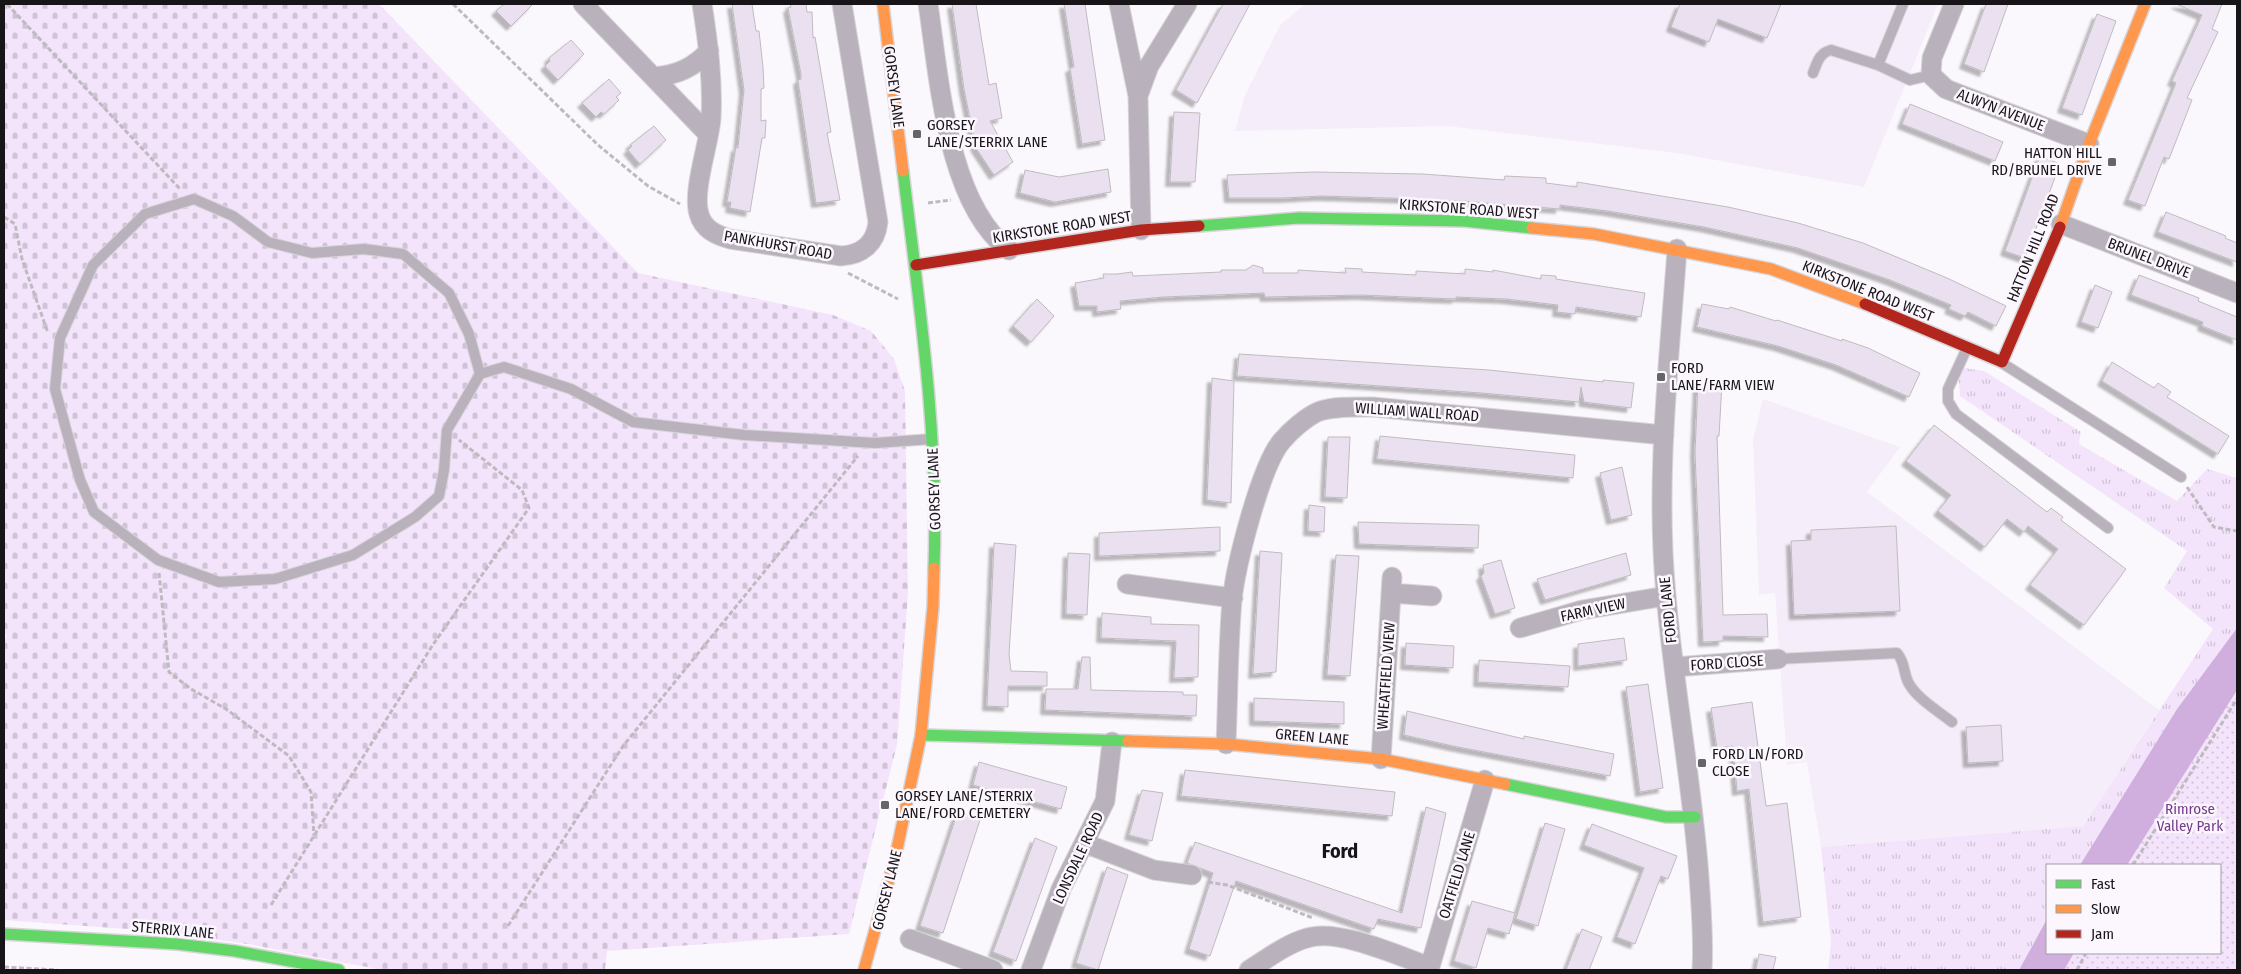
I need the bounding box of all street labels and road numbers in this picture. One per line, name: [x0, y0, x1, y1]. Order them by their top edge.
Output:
street label: GORSEY LANE: [880, 45, 908, 129]
street label: ALWYN AVENUE: [1955, 85, 2047, 135]
street label: HATTON HILL ROAD: [2003, 191, 2063, 305]
street label: KIRKSTONE ROAD WEST: [1399, 195, 1540, 223]
street label: KIRKSTONE ROAD WEST: [991, 207, 1133, 247]
street label: PANKHURST ROAD: [723, 227, 833, 263]
street label: BRUNEL DRIVE: [2105, 234, 2193, 282]
street label: KIRKSTONE ROAD WEST: [1800, 256, 1936, 326]
street label: WILLIAM WALL ROAD: [1354, 399, 1480, 425]
street label: GORSEY LANE: [924, 448, 944, 530]
street label: FORD LANE: [1656, 576, 1680, 644]
street label: FARM VIEW: [1559, 594, 1627, 626]
street label: WHEATFIELD VIEW: [1373, 622, 1399, 730]
street label: FORD CLOSE: [1690, 651, 1764, 675]
street label: GREEN LANE: [1274, 725, 1350, 749]
street label: LONSDALE ROAD: [1049, 809, 1107, 907]
street label: OATFIELD LANE: [1435, 829, 1479, 921]
street label: GORSEY LANE: [868, 848, 906, 932]
street label: STERRIX LANE: [131, 917, 215, 943]

